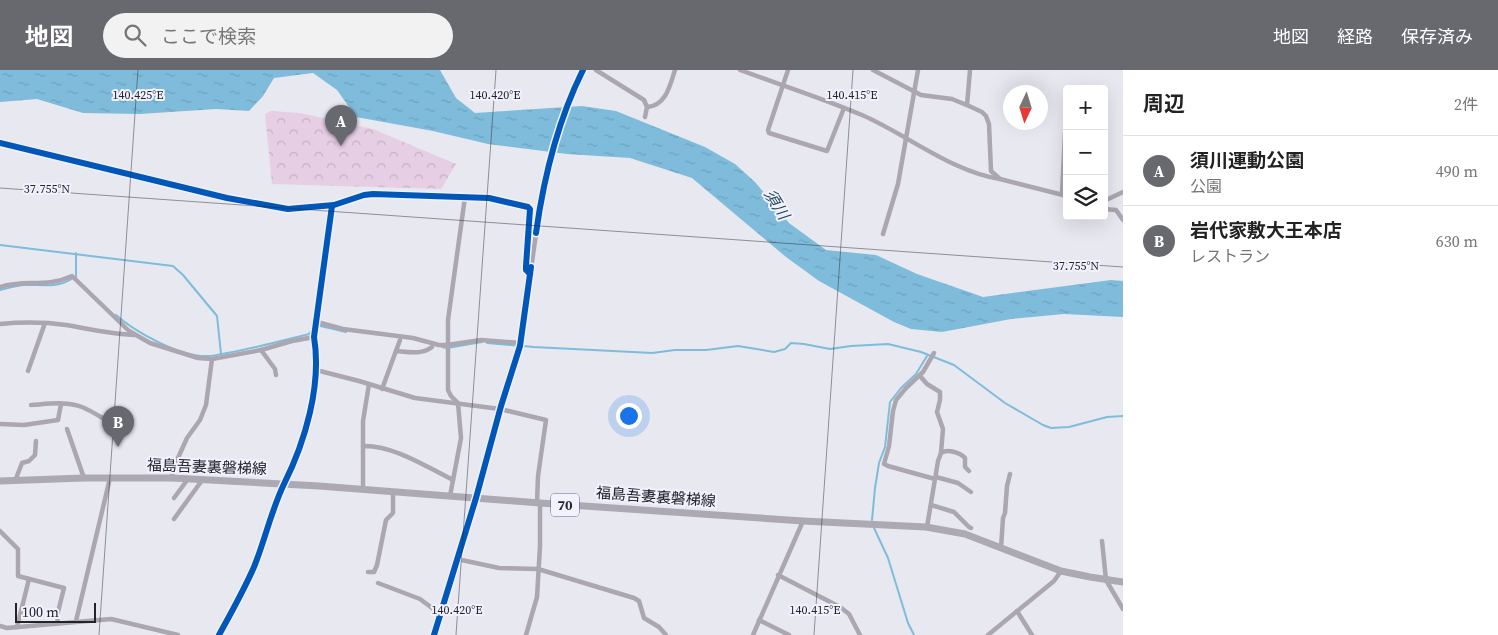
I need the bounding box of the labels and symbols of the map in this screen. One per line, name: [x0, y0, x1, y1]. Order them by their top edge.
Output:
north arrow: [1003, 85, 1048, 130]
text: 140.425°E: [113, 87, 163, 103]
text: 140.420°E: [470, 87, 520, 103]
text: 140.415°E: [827, 87, 877, 103]
pin: A: [325, 105, 357, 146]
text: 37.755°N: [24, 181, 70, 197]
water label: 須川: [759, 185, 796, 225]
text: 37.755°N: [1053, 258, 1099, 274]
your location: [616, 403, 642, 429]
pin: B: [102, 406, 134, 447]
street label: 福島吾妻裏磐梯線: [147, 454, 267, 479]
street label: 福島吾妻裏磐梯線: [595, 482, 717, 511]
road number: 70: [551, 494, 579, 516]
scale bar: [15, 600, 96, 623]
text: 140.420°E: [432, 602, 482, 618]
text: 140.415°E: [790, 602, 840, 618]

